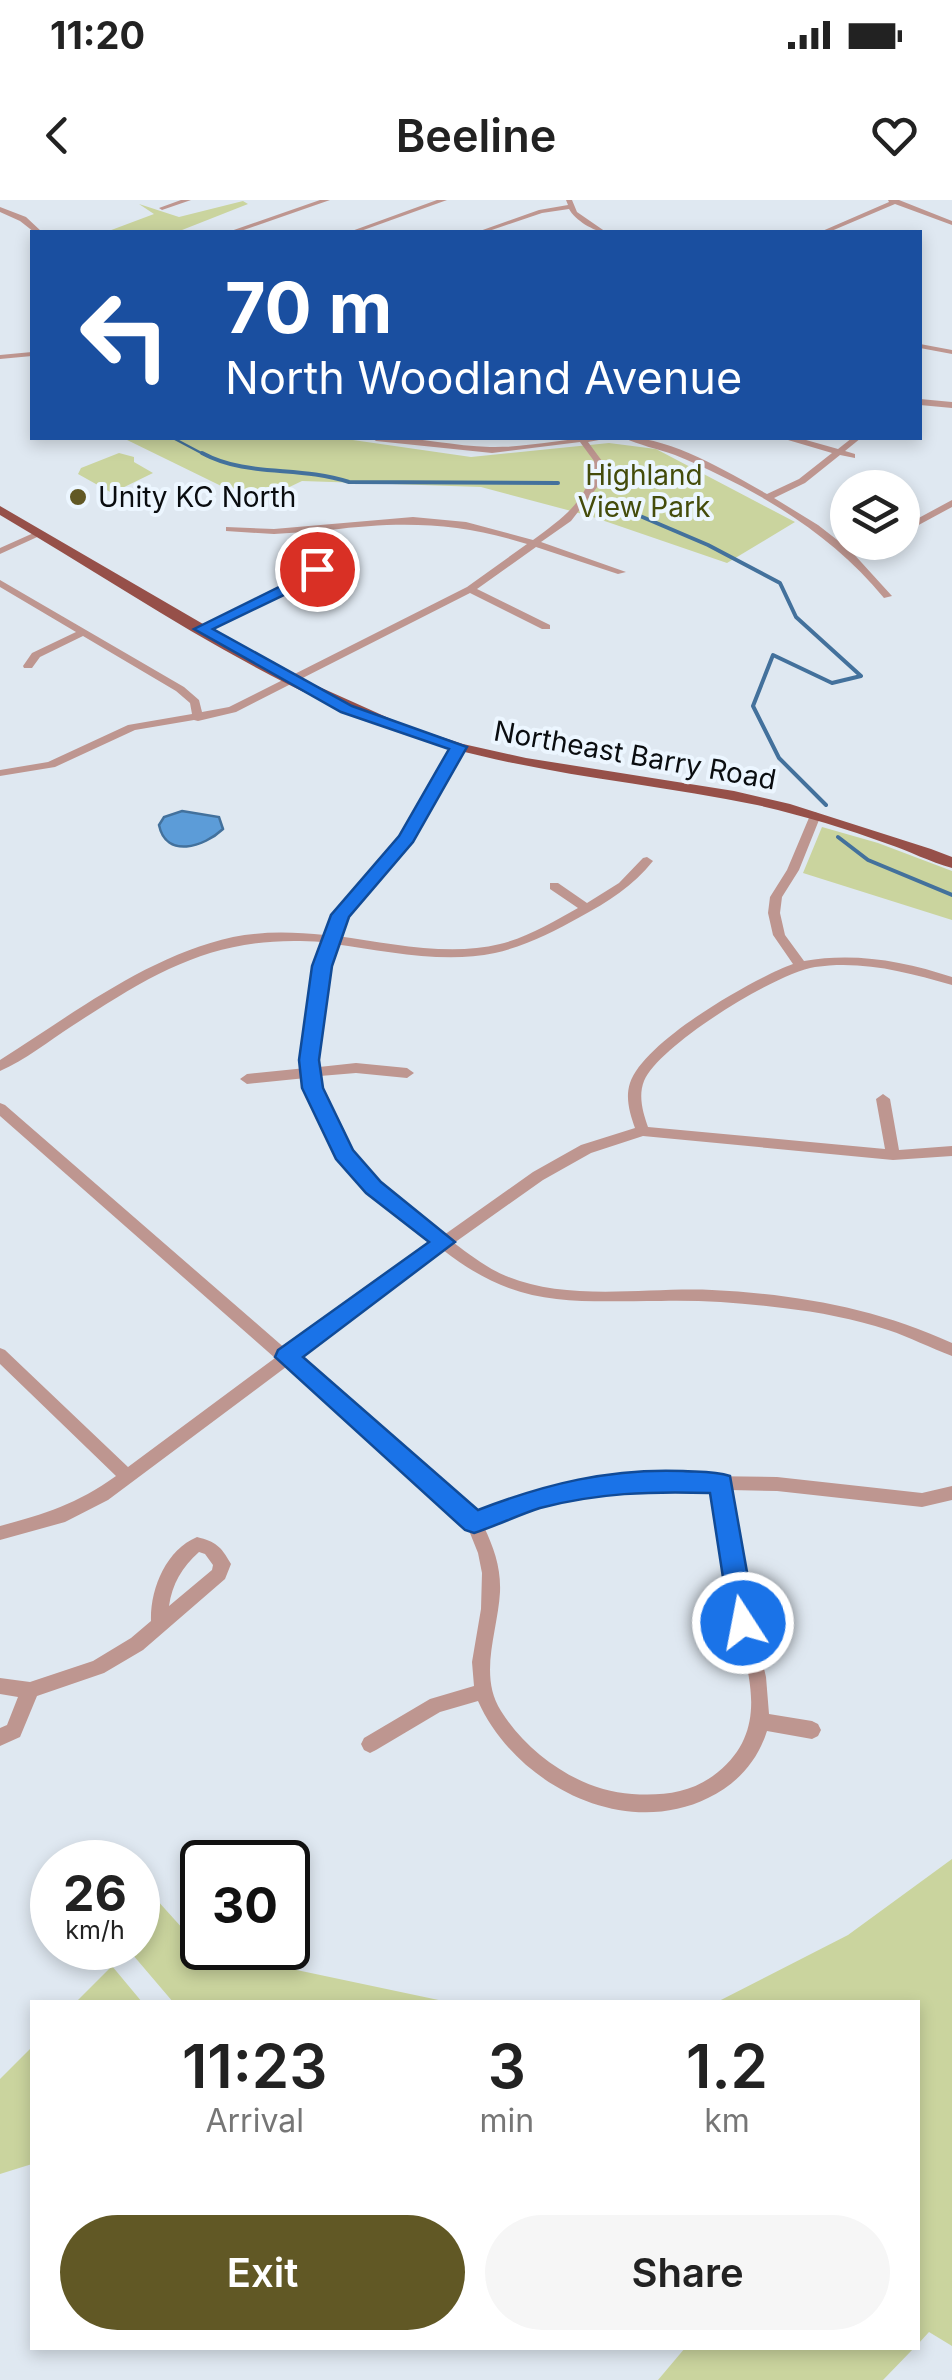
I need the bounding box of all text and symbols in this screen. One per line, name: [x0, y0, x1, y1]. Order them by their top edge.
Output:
text: 11:20: [50, 12, 145, 58]
icon: back: [30, 108, 85, 163]
text: Beeline: [396, 108, 556, 163]
icon: heart: [867, 108, 922, 163]
text: 70 m: [225, 265, 392, 350]
icon: left: [60, 270, 190, 400]
text: North Woodland Avenue: [225, 350, 742, 405]
park label: Highland View Park: [578, 458, 710, 524]
map controls: [830, 470, 920, 560]
button: layers: [830, 470, 920, 560]
place label: Unity KC North: [98, 480, 296, 514]
marker: Unity KC North: [67, 486, 89, 508]
pin: [275, 527, 360, 612]
icon: arrive: [290, 542, 345, 597]
street label: Northeast Barry Road: [491, 713, 779, 797]
position arrow: [691, 1571, 795, 1675]
speed limit sign: 30: [180, 1840, 310, 1970]
text: 26: [63, 1863, 127, 1923]
text: km/h: [65, 1915, 125, 1945]
text: 11:23: [182, 2030, 327, 2102]
text: 3: [488, 2030, 526, 2102]
text: 1.2: [686, 2030, 768, 2102]
text: Arrival: [205, 2101, 304, 2140]
text: min: [479, 2101, 534, 2140]
text: km: [704, 2101, 750, 2140]
button: Exit: [60, 2215, 465, 2330]
button: Share: [485, 2215, 890, 2330]

